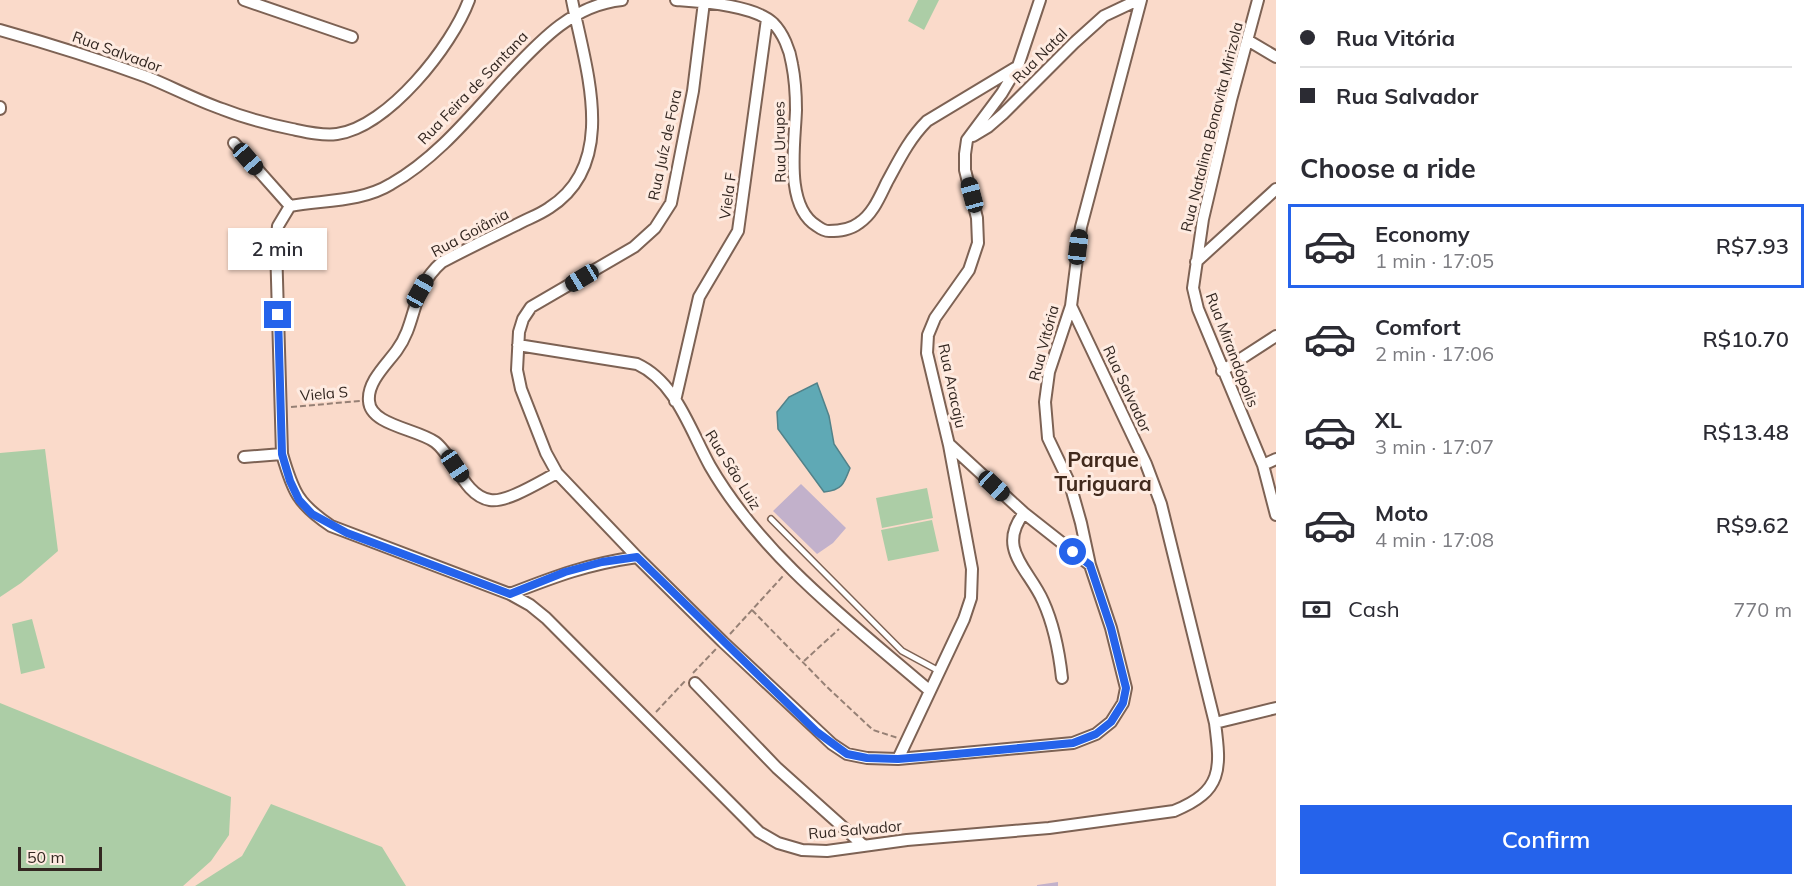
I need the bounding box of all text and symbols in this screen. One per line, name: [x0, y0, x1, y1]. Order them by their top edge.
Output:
street label: Rua Natalina Bonavita Mirizola: [1176, 20, 1247, 234]
street label: Rua Natal: [1008, 24, 1071, 87]
text: Rua Vitória: [1336, 24, 1455, 52]
street label: Rua Salvador: [70, 27, 165, 77]
street label: Rua Feira de Santana: [414, 27, 532, 148]
text: Rua Salvador: [1336, 82, 1479, 110]
street label: Rua Juíz de Fora: [643, 88, 686, 202]
street label: Rua Urupes: [769, 101, 790, 183]
car: [229, 140, 267, 178]
text: Choose a ride: [1300, 151, 1476, 185]
street label: Viela F: [715, 171, 740, 221]
car: [959, 175, 985, 215]
street label: Rua Goiânia: [428, 204, 512, 261]
icon: car: [1303, 219, 1357, 273]
text: Economy: [1375, 220, 1470, 248]
callout: 2 min: [228, 228, 328, 270]
car: [1067, 228, 1089, 266]
text: R$7.93: [1716, 232, 1789, 260]
text: 2 min: [252, 236, 303, 261]
text: 1 min · 17:05: [1375, 248, 1494, 273]
car: [562, 261, 602, 295]
car: [403, 271, 437, 311]
street label: Rua Mirandópolis: [1202, 290, 1263, 410]
route end: [264, 301, 291, 328]
street label: Rua Vitória: [1024, 303, 1063, 383]
icon: car: [1303, 312, 1357, 366]
text: Comfort: [1375, 313, 1461, 341]
text: R$10.70: [1702, 325, 1789, 353]
text: 2 min · 17:06: [1375, 341, 1494, 366]
street label: Rua Aracaju: [934, 342, 971, 430]
street label: Rua Salvador: [1099, 342, 1156, 436]
street label: Viela S: [299, 382, 349, 405]
icon: car: [1303, 405, 1357, 459]
text: XL: [1375, 406, 1402, 434]
text: R$13.48: [1702, 418, 1789, 446]
street label: Rua São Luiz: [701, 426, 766, 513]
text: 3 min · 17:07: [1375, 434, 1494, 459]
car: [437, 446, 473, 486]
district label: Parque Turiguara: [1054, 446, 1152, 496]
car: [975, 467, 1013, 505]
icon: car: [1303, 498, 1357, 552]
text: Moto: [1375, 499, 1428, 527]
text: R$9.62: [1716, 511, 1789, 539]
text: 4 min · 17:08: [1375, 527, 1494, 552]
route start: [1059, 538, 1086, 565]
icon: cash: [1300, 593, 1333, 626]
text: Cash: [1348, 595, 1400, 623]
text: 770 m: [1733, 597, 1792, 622]
button: Confirm: [1300, 805, 1792, 874]
street label: Rua Salvador: [807, 816, 903, 843]
scale bar: [18, 844, 102, 872]
text: 50 m: [27, 847, 64, 867]

